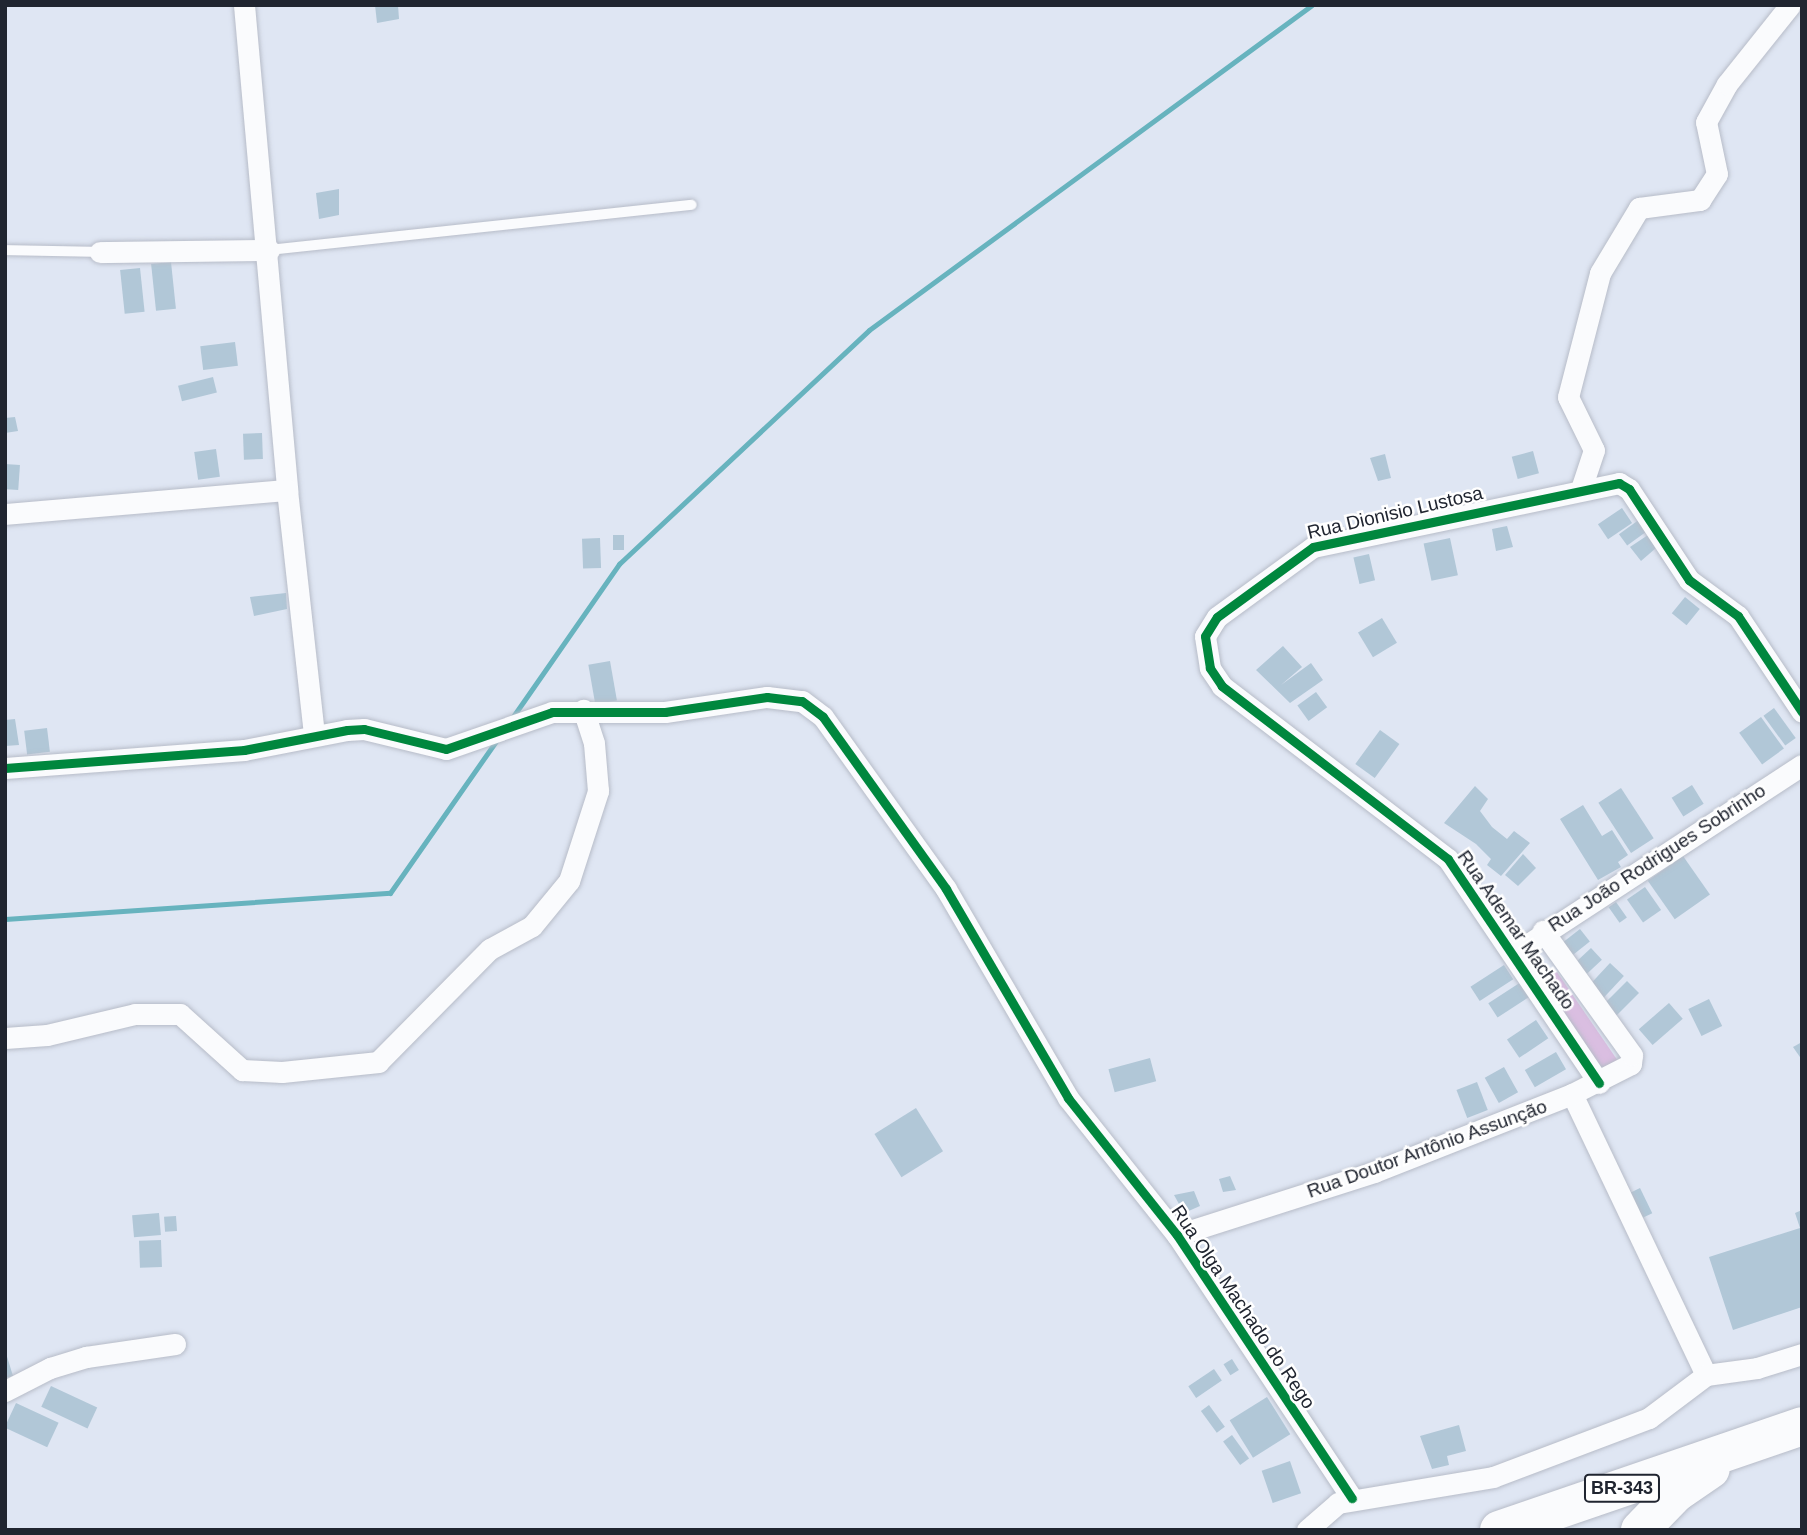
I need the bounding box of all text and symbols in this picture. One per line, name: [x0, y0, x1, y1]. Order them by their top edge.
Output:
street label: Rua Dionisio Lustosa: [1305, 482, 1485, 544]
street label: Rua João Rodrigues Sobrinho: [1544, 779, 1770, 937]
street label: Rua Ademar Machado: [1452, 846, 1580, 1014]
street label: Rua Doutor Antônio Assunção: [1303, 1095, 1551, 1203]
street label: Rua Olga Machado do Rego: [1166, 1201, 1320, 1413]
road number: BR-343: [1584, 1474, 1660, 1503]

